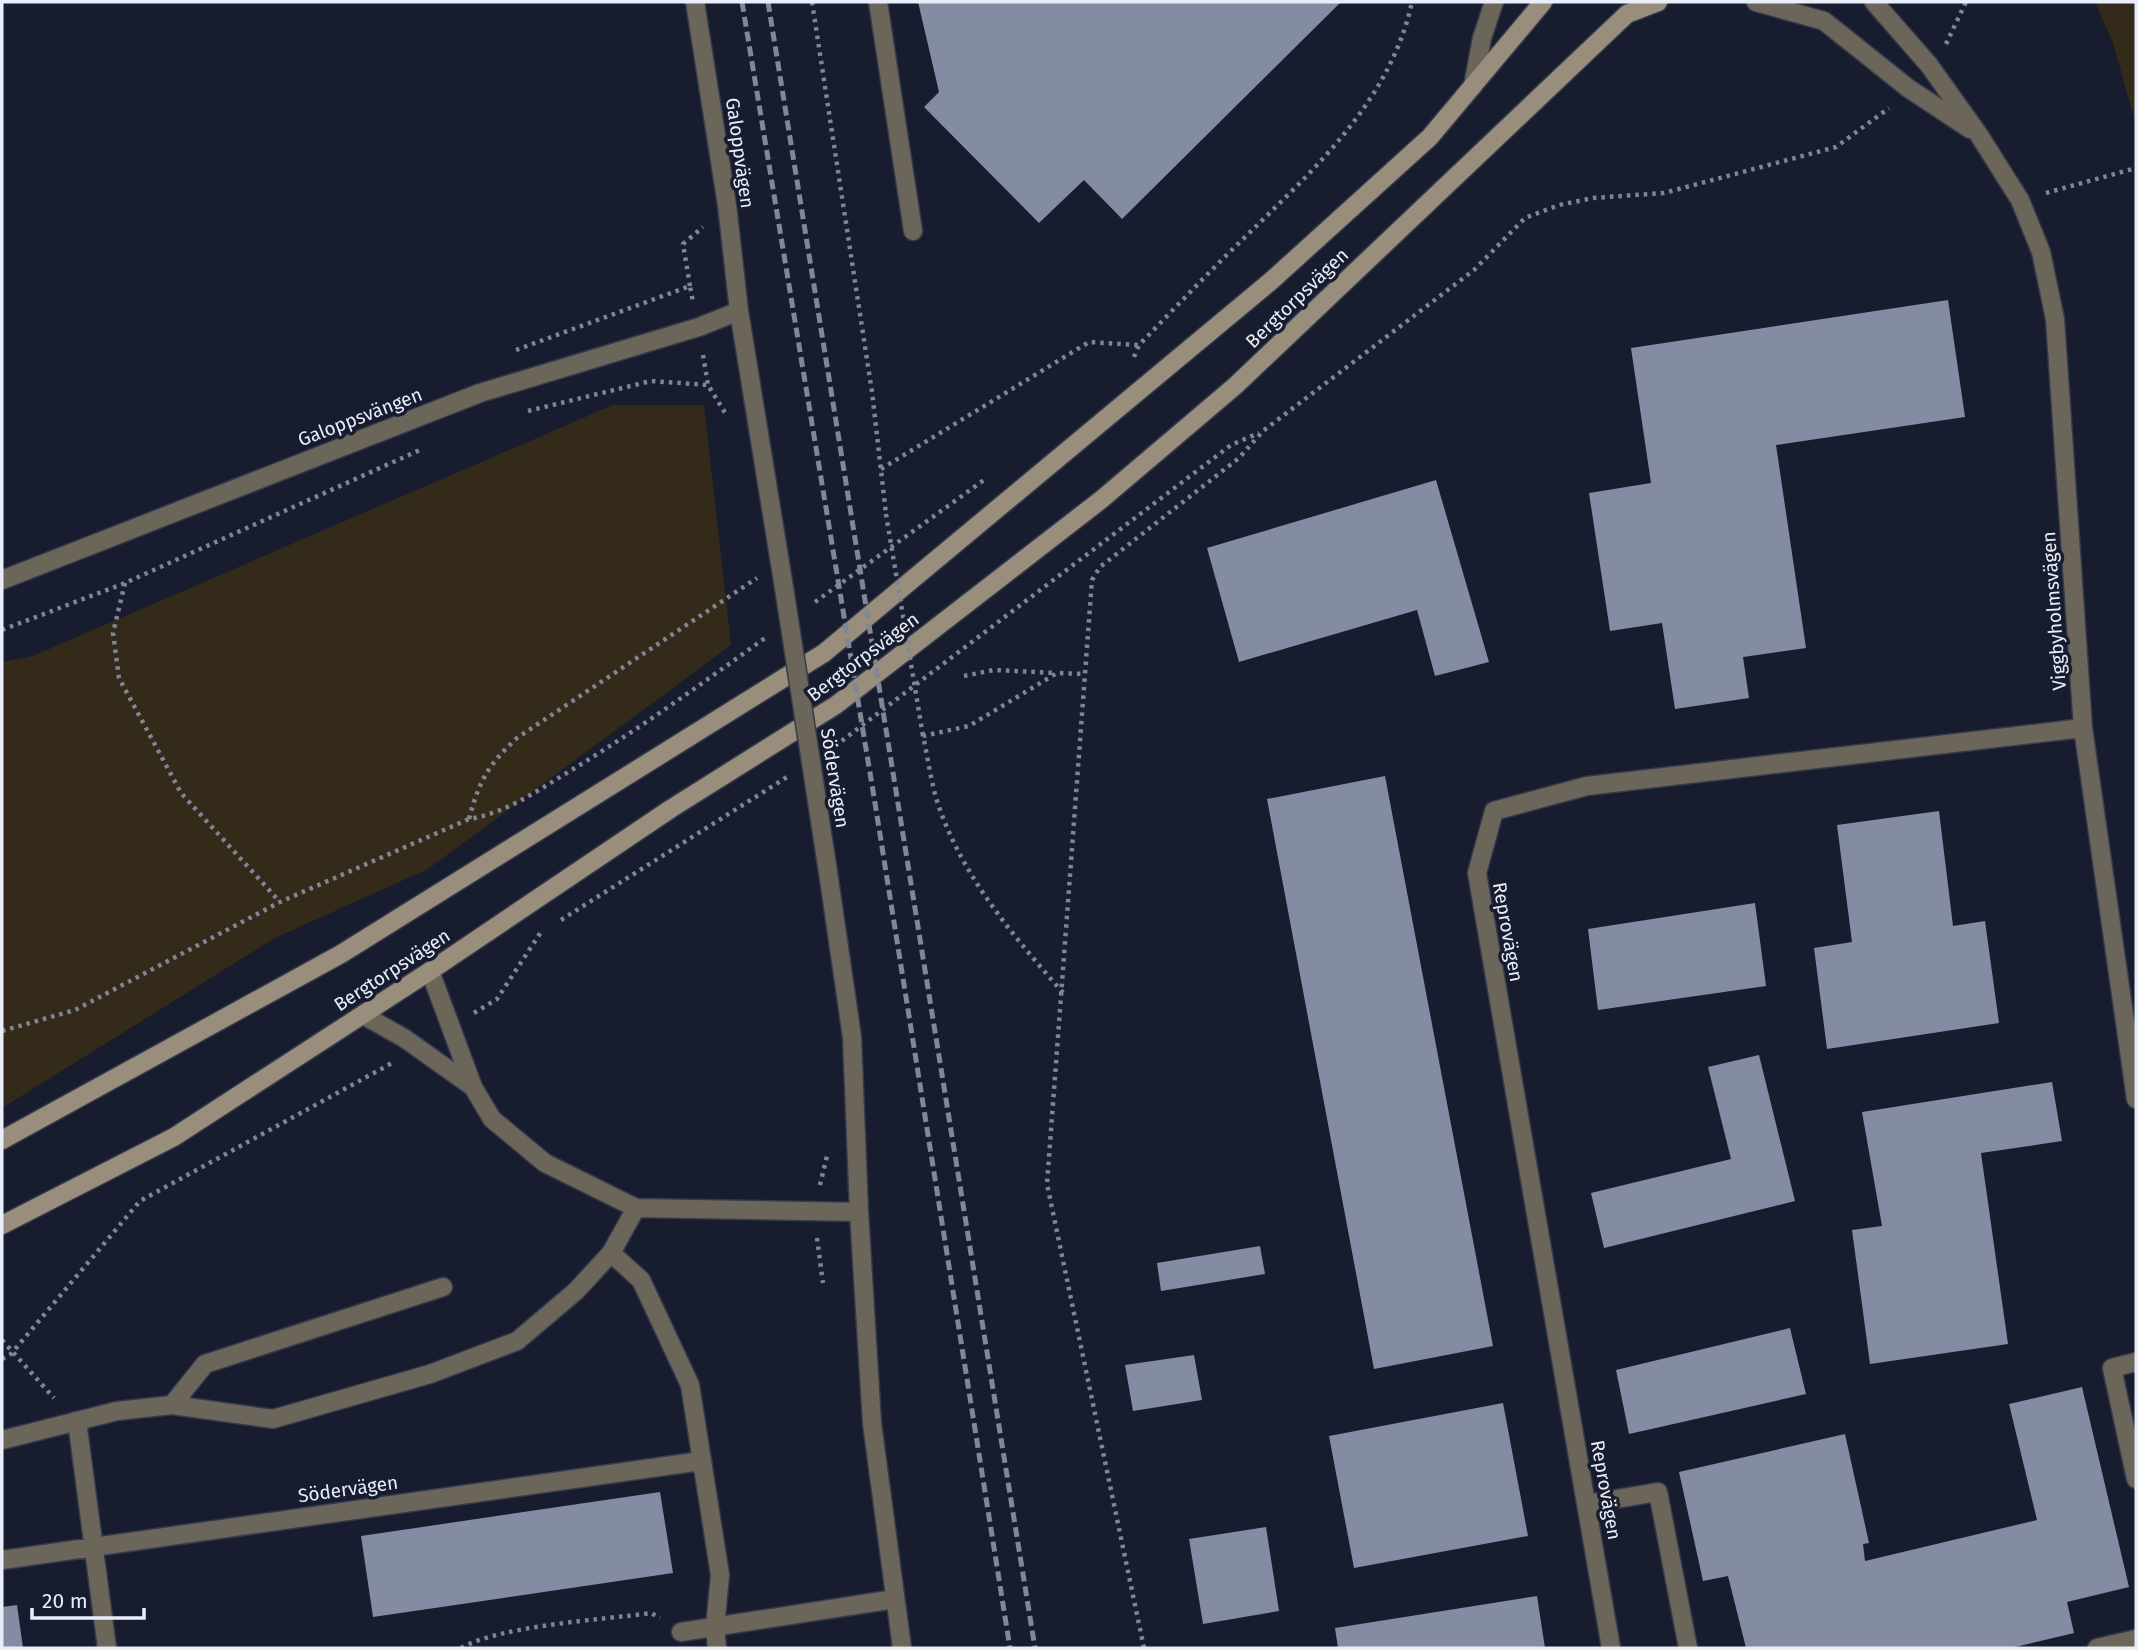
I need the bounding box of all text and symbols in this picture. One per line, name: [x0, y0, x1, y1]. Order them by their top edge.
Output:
street label: Galoppvägen: [721, 96, 759, 210]
street label: Bergtorpsvägen: [1241, 243, 1353, 353]
street label: Galoppsvängen: [295, 383, 425, 451]
street label: Viggbyholmsvägen: [2037, 531, 2071, 691]
street label: Bergtorpsvägen: [803, 608, 923, 706]
street label: Södervägen: [816, 726, 854, 830]
street label: Reprovägen: [1488, 880, 1528, 984]
street label: Bergtorpsvägen: [330, 924, 454, 1016]
street label: Reprovägen: [1586, 1438, 1626, 1542]
street label: Södervägen: [297, 1471, 399, 1507]
scale bar: [32, 1576, 144, 1620]
text: 20 m: [42, 1588, 88, 1614]

